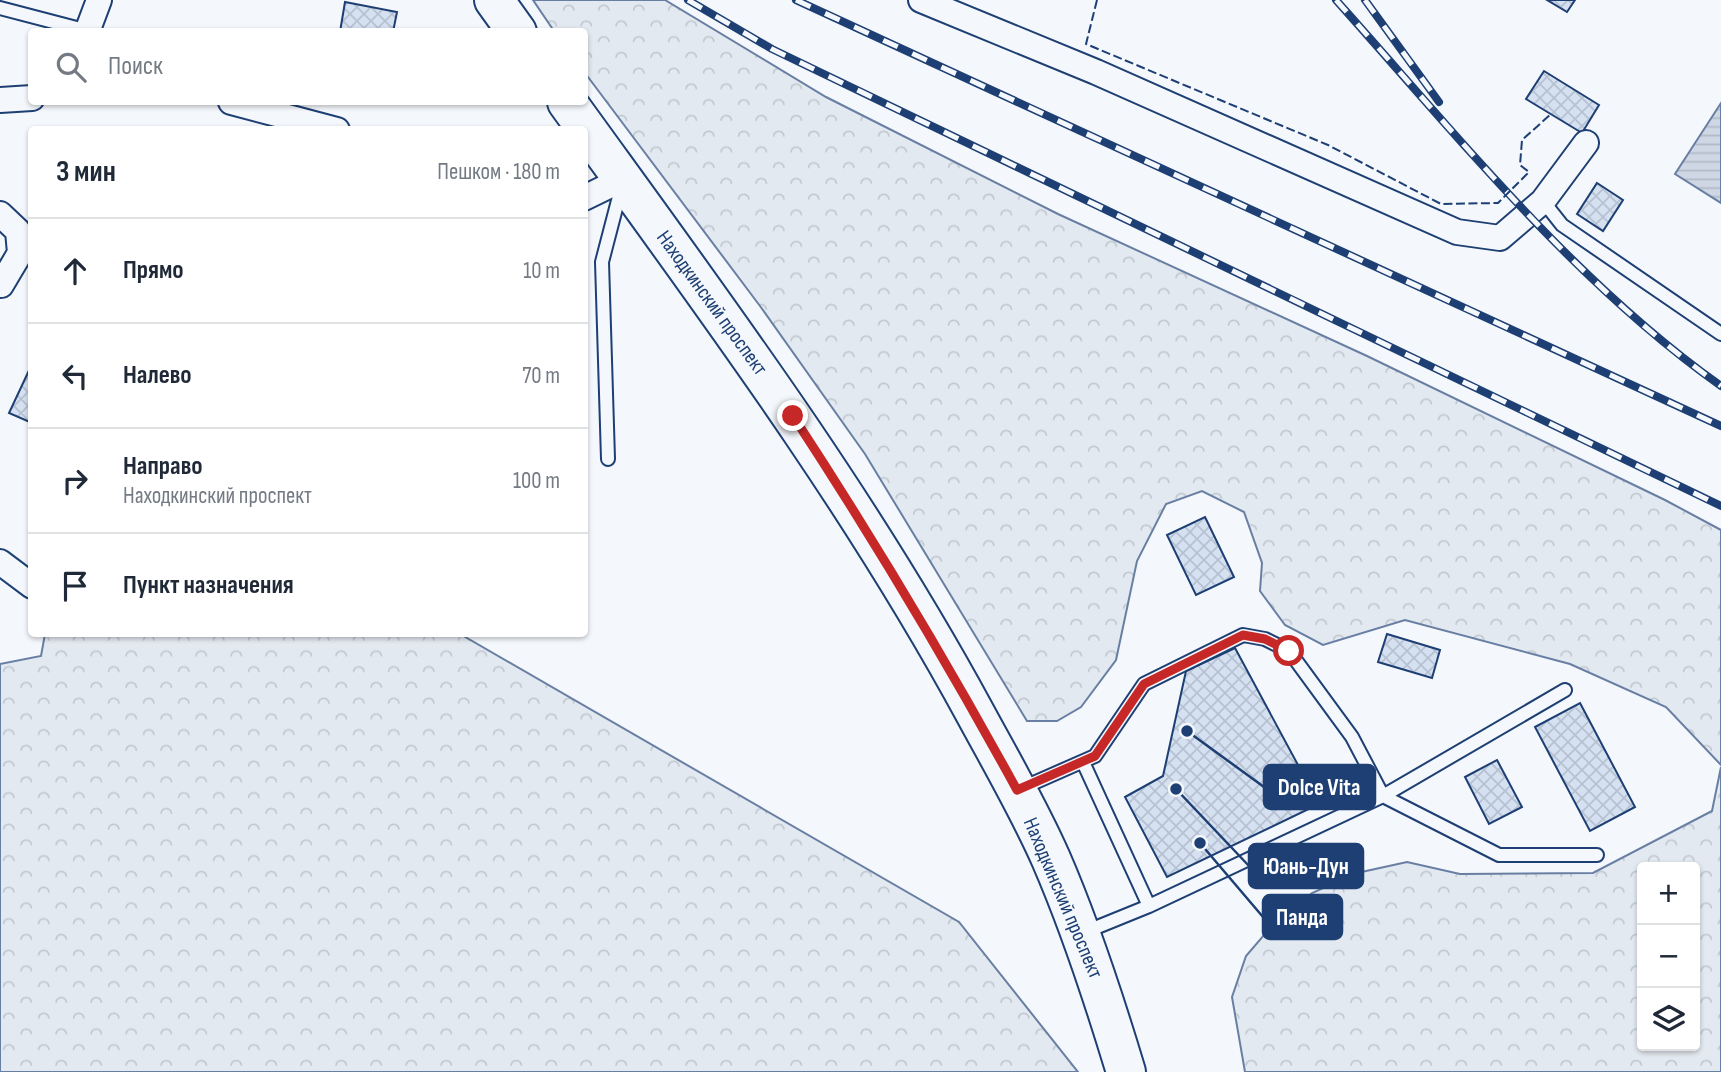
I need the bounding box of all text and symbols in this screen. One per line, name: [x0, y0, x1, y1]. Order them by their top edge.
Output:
search box: [28, 28, 588, 105]
icon: search: [52, 48, 90, 86]
text: Поиск: [108, 51, 163, 82]
text: 3 мин: [56, 154, 116, 190]
text: Пешком · 180 m: [437, 158, 560, 186]
street label: Находкинский проспект: [651, 226, 773, 380]
icon: ahead: [56, 252, 94, 290]
text: Прямо: [123, 255, 184, 286]
text: 10 m: [523, 257, 560, 285]
icon: left: [56, 357, 94, 395]
text: Налево: [123, 360, 192, 391]
text: 70 m: [522, 362, 560, 390]
route end: [777, 400, 808, 431]
text: Направо: [123, 451, 202, 482]
icon: right: [56, 462, 94, 500]
text: 100 m: [513, 467, 560, 495]
text: Находкинский проспект: [123, 482, 312, 510]
icon: arrive: [56, 567, 94, 605]
text: Пункт назначения: [123, 570, 294, 601]
route start: [1273, 635, 1304, 666]
callout: Dolce Vita: [1264, 765, 1375, 809]
text: Dolce Vita: [1278, 774, 1360, 802]
street label: Находкинский проспект: [1018, 814, 1108, 982]
callout: Юань-Дун: [1249, 844, 1363, 888]
text: Юань-Дун: [1263, 853, 1349, 881]
map controls: [1637, 862, 1700, 1051]
button: +: [1637, 862, 1700, 925]
callout: Панда: [1263, 895, 1342, 939]
text: Панда: [1276, 904, 1328, 932]
button: −: [1637, 925, 1700, 988]
button: layers: [1637, 988, 1700, 1051]

